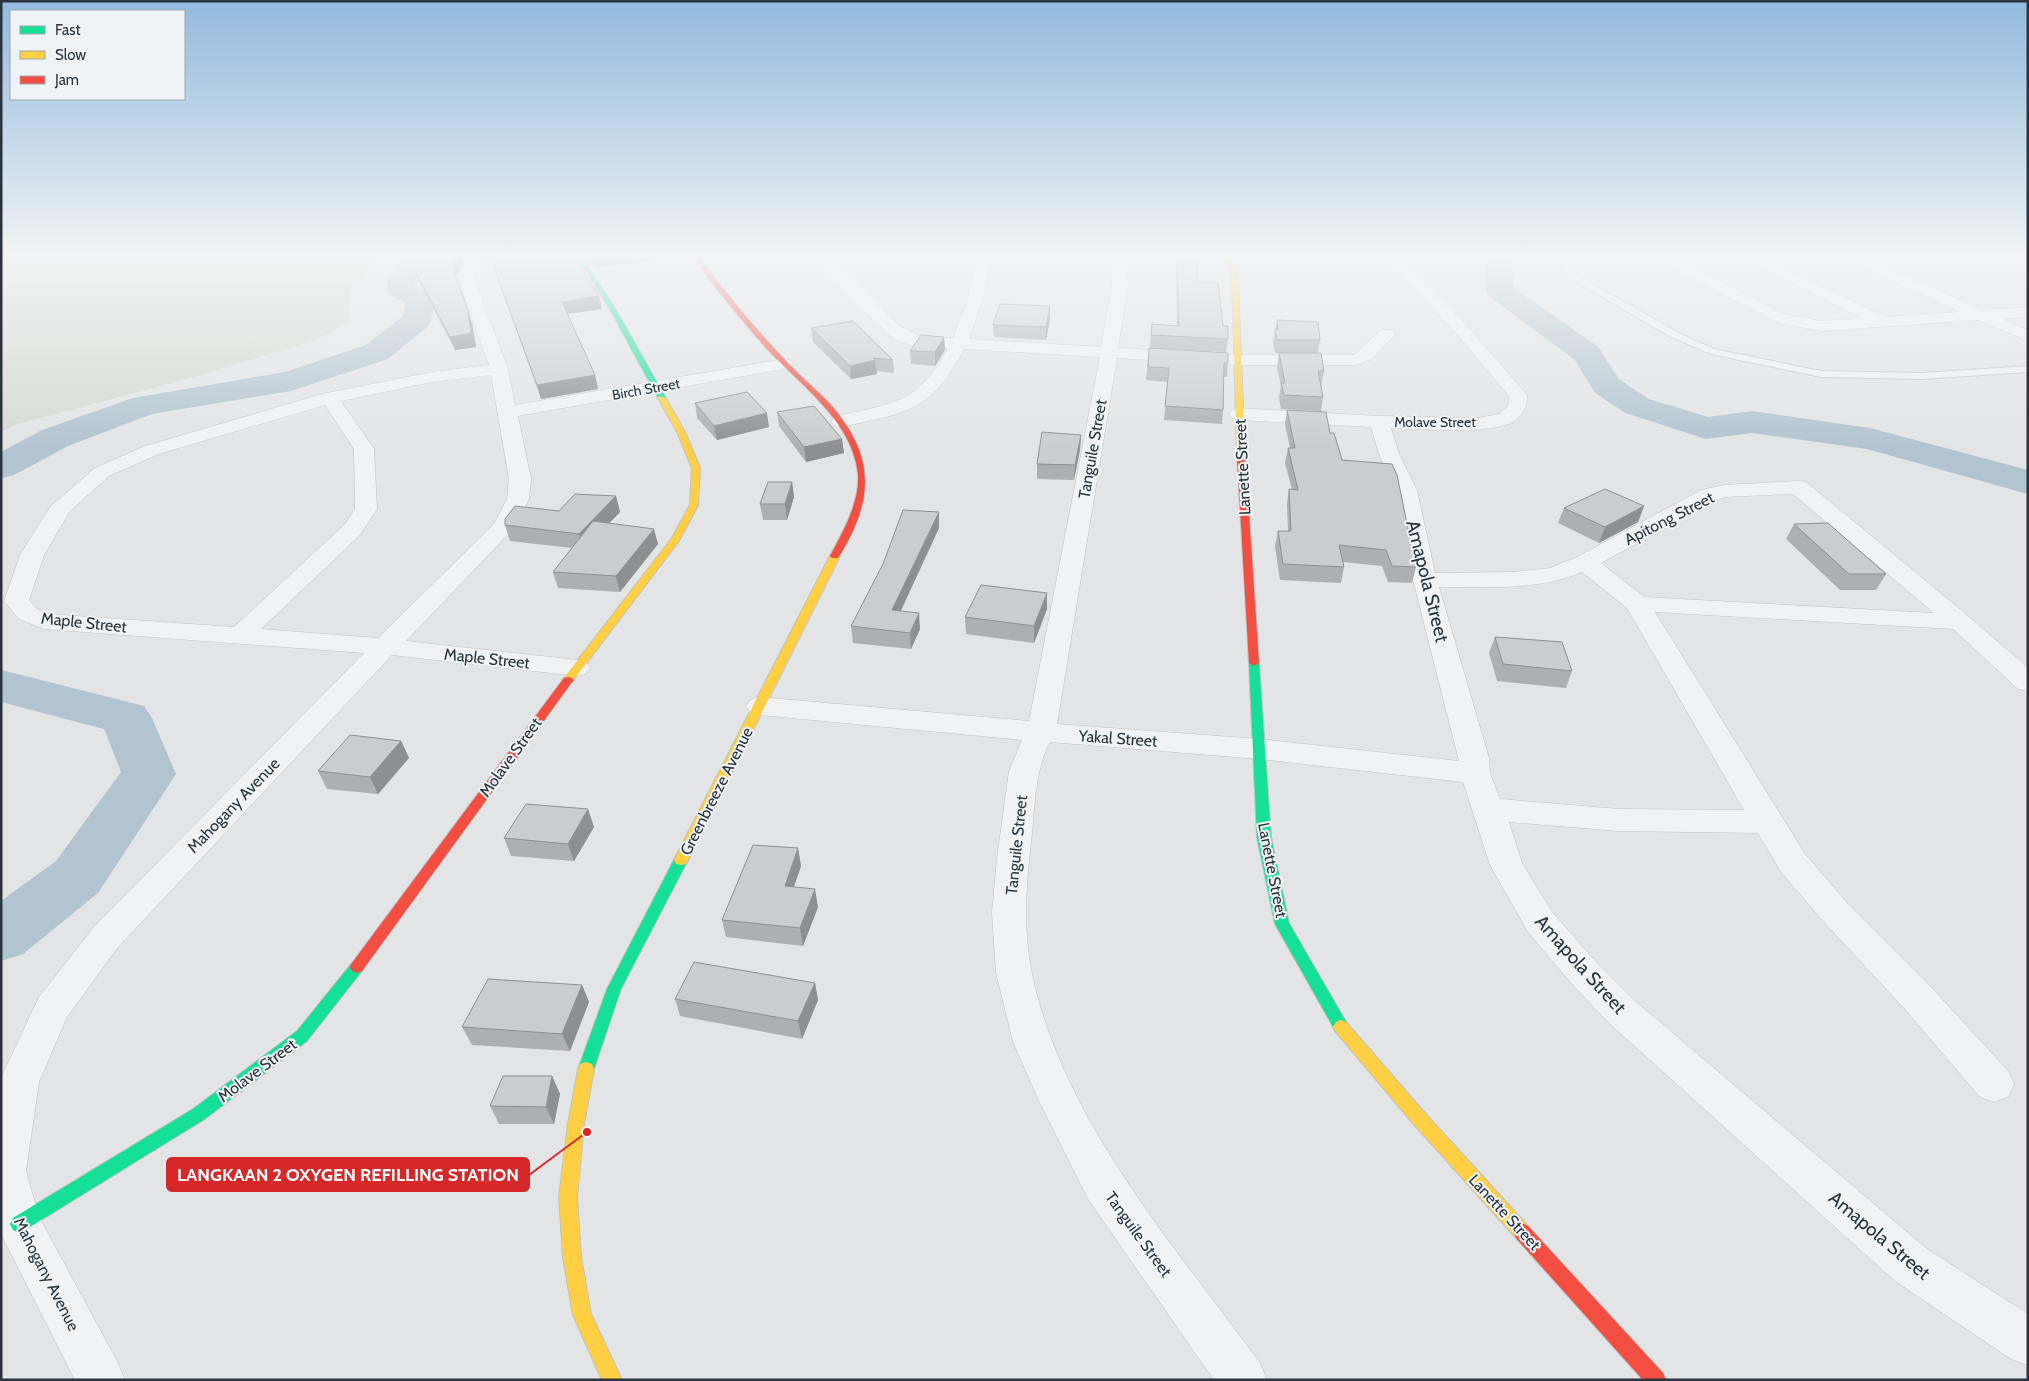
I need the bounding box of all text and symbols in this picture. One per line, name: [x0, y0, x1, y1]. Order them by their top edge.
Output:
legend: [10, 10, 185, 100]
text: Fast: [55, 21, 80, 39]
text: Slow: [55, 46, 86, 64]
text: Jam: [54, 71, 79, 89]
street label: Birch Street: [611, 374, 682, 404]
street label: Tanguile Street: [1074, 397, 1111, 500]
street label: Molave Street: [1394, 413, 1476, 431]
street label: Lanette Street: [1230, 418, 1255, 516]
street label: Apitong Street: [1621, 487, 1718, 549]
street label: Amapola Street: [1401, 518, 1454, 645]
street label: Maple Street: [40, 609, 128, 637]
street label: Maple Street: [443, 645, 531, 673]
street label: Molave Street: [475, 713, 546, 801]
street label: Greenbreeze Avenue: [676, 724, 757, 858]
street label: Yakal Street: [1077, 726, 1159, 751]
street label: Mahogany Avenue: [183, 754, 284, 857]
street label: Tanguile Street: [1002, 793, 1031, 896]
street label: Lanette Street: [1254, 821, 1291, 920]
street label: Amapola Street: [1530, 910, 1631, 1019]
street label: Molave Street: [214, 1034, 301, 1106]
callout: LANGKAAN 2 OXYGEN REFILLING STATION: [167, 1158, 529, 1191]
text: LANGKAAN 2 OXYGEN REFILLING STATION: [177, 1164, 519, 1186]
street label: Lanette Street: [1465, 1171, 1545, 1255]
street label: Amapola Street: [1824, 1186, 1935, 1285]
street label: Tanguile Street: [1101, 1188, 1176, 1281]
street label: Mahogany Avenue: [10, 1214, 83, 1334]

